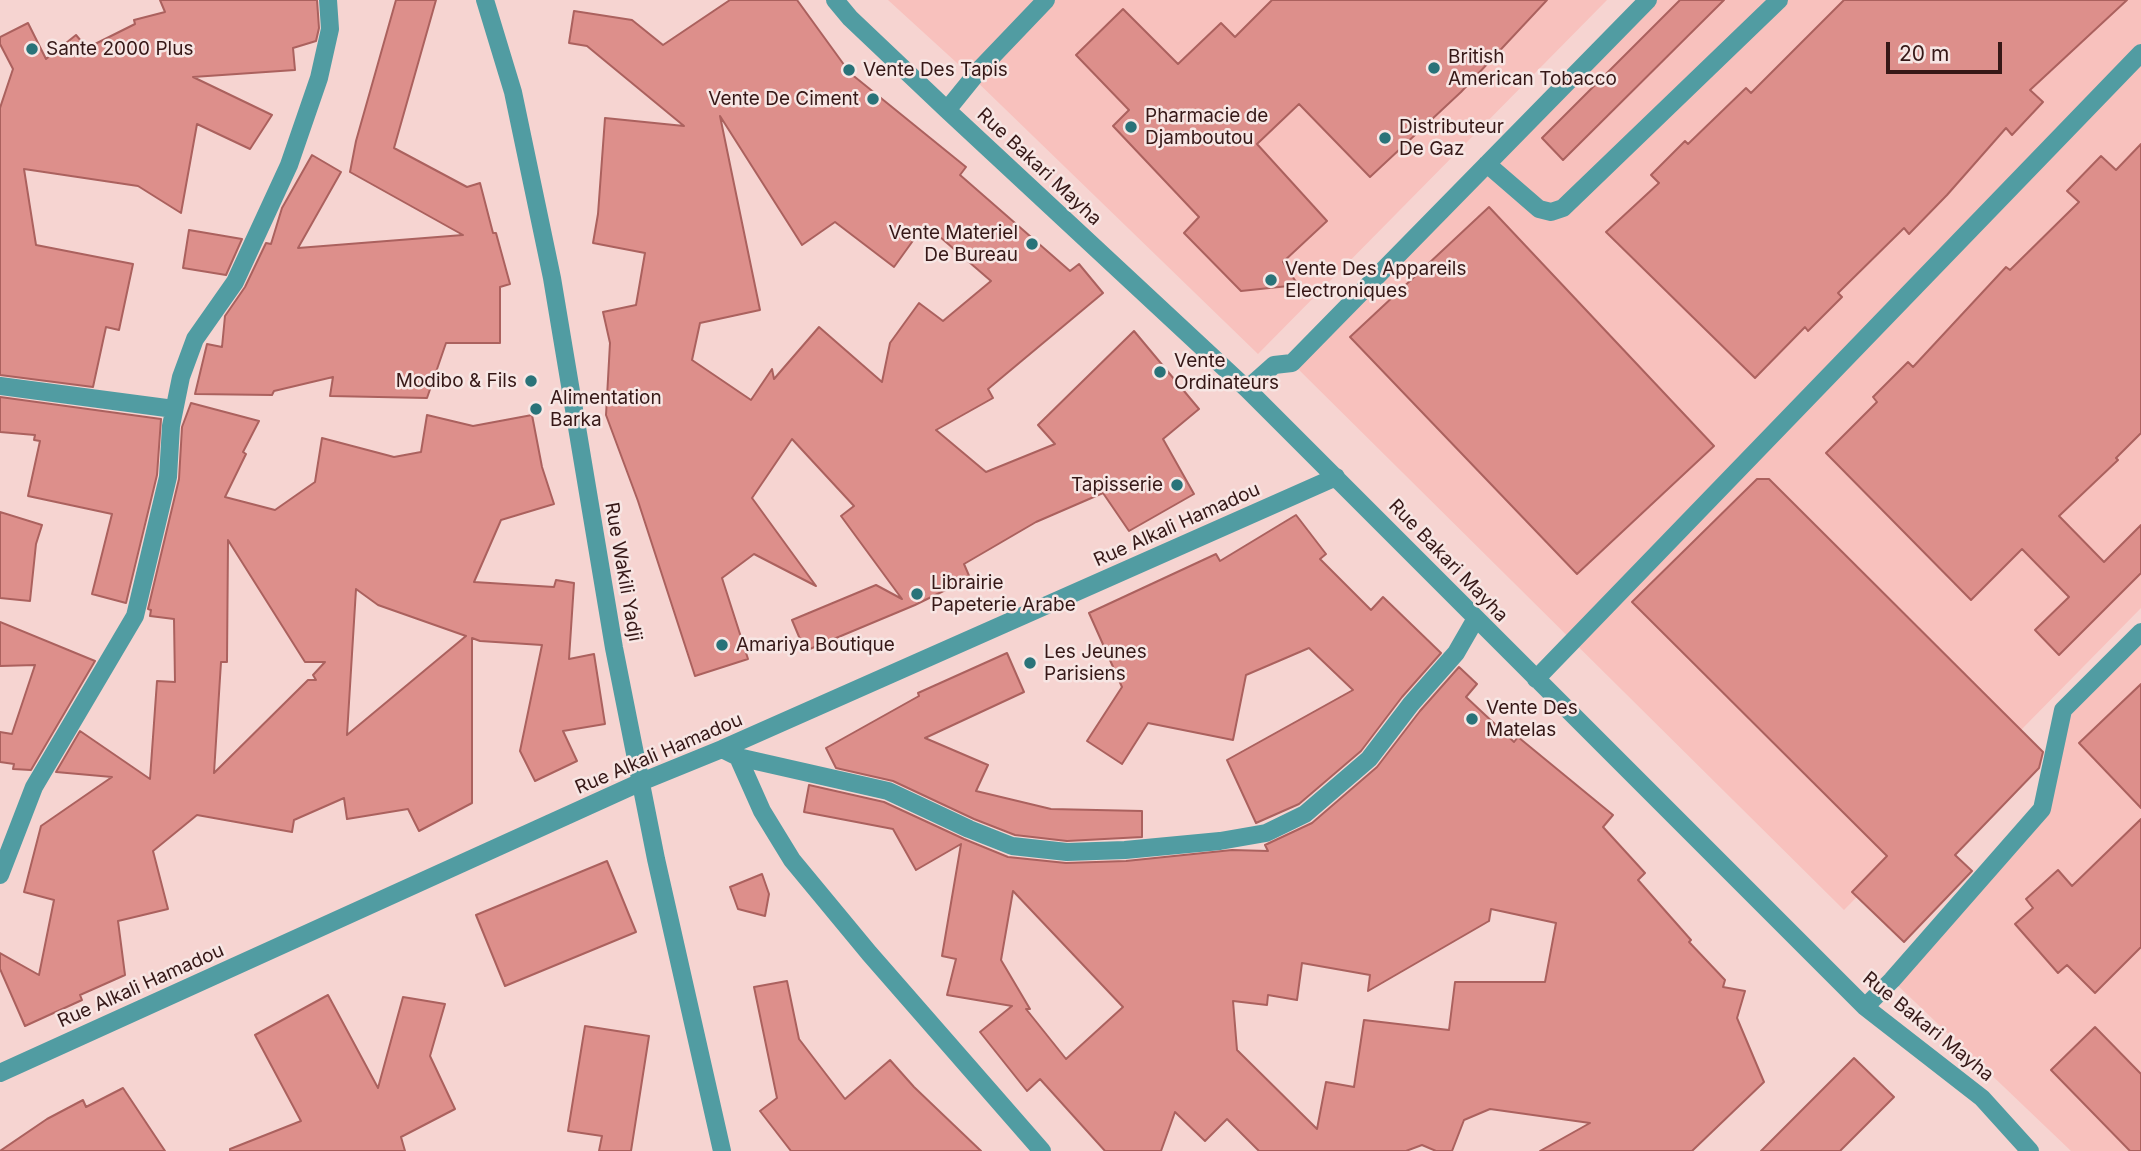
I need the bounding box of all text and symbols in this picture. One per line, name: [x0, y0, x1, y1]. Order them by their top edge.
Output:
scale bar: [1889, 28, 2004, 72]
place label: Sante 2000 Plus: [46, 38, 193, 60]
marker: Sante 2000 Plus: [24, 41, 40, 57]
text: 20 m: [1899, 41, 1949, 66]
place label: British American Tobacco: [1448, 46, 1617, 90]
place label: Vente Des Tapis: [863, 59, 1008, 81]
marker: British American Tobacco: [1426, 60, 1442, 76]
marker: Vente Des Tapis: [841, 62, 857, 78]
place label: Vente De Ciment: [708, 88, 859, 110]
marker: Vente De Ciment: [865, 91, 881, 107]
street label: Rue Bakari Mayha: [972, 104, 1106, 230]
place label: Pharmacie de Djamboutou: [1145, 105, 1268, 149]
place label: Distributeur De Gaz: [1399, 116, 1504, 160]
marker: Pharmacie de Djamboutou: [1123, 119, 1139, 135]
marker: Distributeur De Gaz: [1377, 130, 1393, 146]
place label: Vente Materiel De Bureau: [888, 222, 1018, 266]
marker: Vente Materiel De Bureau: [1024, 236, 1040, 252]
place label: Vente Des Appareils Electroniques: [1285, 258, 1466, 302]
marker: Vente Des Appareils Electroniques: [1263, 272, 1279, 288]
place label: Vente Ordinateurs: [1174, 350, 1279, 394]
marker: Vente Ordinateurs: [1152, 364, 1168, 380]
place label: Modibo & Fils: [396, 370, 517, 392]
marker: Modibo & Fils: [523, 373, 539, 389]
place label: Alimentation Barka: [550, 387, 662, 431]
marker: Alimentation Barka: [528, 401, 544, 417]
place label: Tapisserie: [1071, 474, 1163, 496]
marker: Tapisserie: [1169, 477, 1185, 493]
street label: Rue Alkali Hamadou: [1090, 478, 1264, 572]
street label: Rue Bakari Mayha: [1384, 495, 1512, 627]
street label: Rue Wakili Yadji: [600, 501, 646, 643]
place label: Librairie Papeterie Arabe: [931, 572, 1076, 616]
marker: Librairie Papeterie Arabe: [909, 586, 925, 602]
place label: Amariya Boutique: [736, 634, 895, 656]
marker: Amariya Boutique: [714, 637, 730, 653]
place label: Les Jeunes Parisiens: [1044, 641, 1147, 685]
marker: Les Jeunes Parisiens: [1022, 655, 1038, 671]
place label: Vente Des Matelas: [1486, 697, 1578, 741]
street label: Rue Alkali Hamadou: [572, 708, 746, 800]
marker: Vente Des Matelas: [1464, 711, 1480, 727]
street label: Rue Alkali Hamadou: [54, 939, 228, 1033]
street label: Rue Bakari Mayha: [1858, 967, 1998, 1087]

